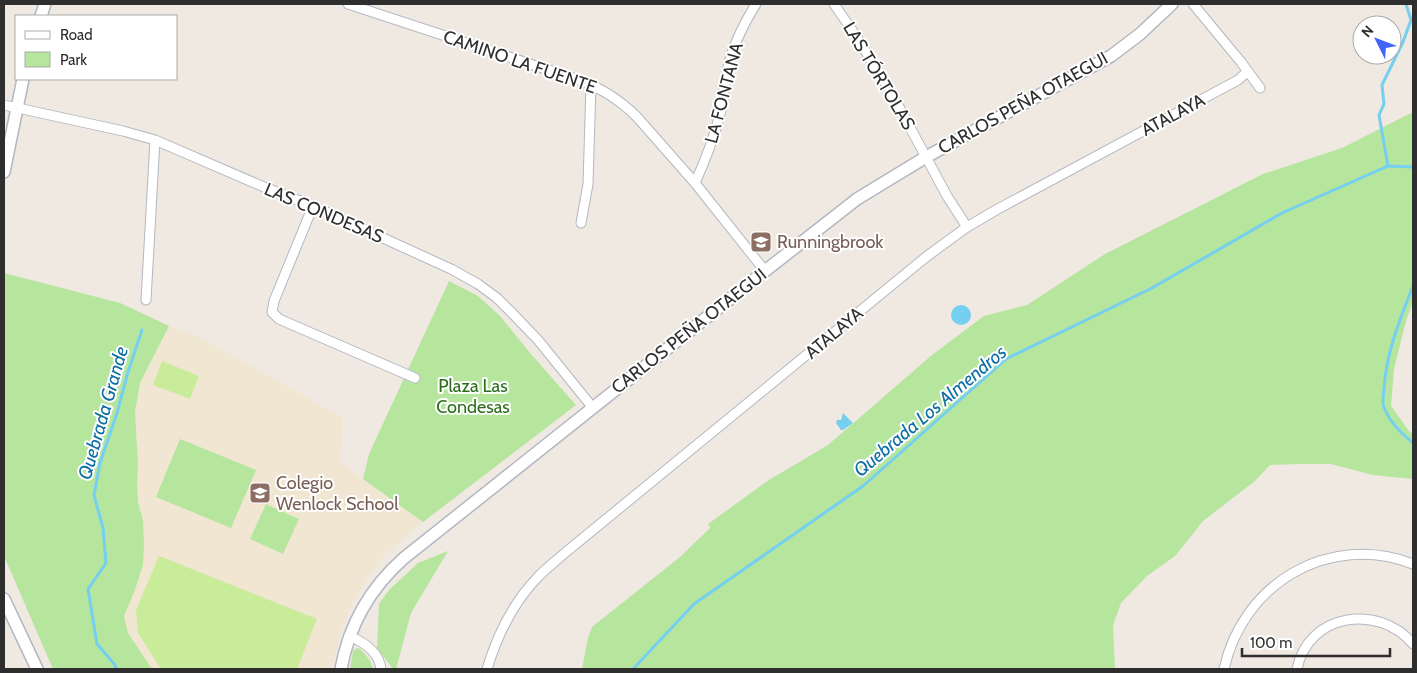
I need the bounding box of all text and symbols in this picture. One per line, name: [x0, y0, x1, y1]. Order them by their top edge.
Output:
legend: [15, 15, 178, 80]
north arrow: [1352, 15, 1402, 65]
street label: LAS TÓRTOLAS: [838, 18, 920, 134]
text: N: [1357, 22, 1377, 41]
street label: CAMINO LA FUENTE: [440, 25, 600, 99]
text: Road: [60, 26, 93, 44]
street label: LA FONTANA: [700, 40, 748, 146]
street label: CARLOS PEÑA OTAEGUI: [934, 47, 1112, 159]
text: Park: [60, 51, 87, 69]
street label: ATALAYA: [1137, 89, 1209, 141]
street label: LAS CONDESAS: [261, 178, 387, 248]
school or university icon: Runningbrook: [749, 230, 773, 254]
place label: Runningbrook: [777, 231, 884, 253]
street label: CARLOS PEÑA OTAEGUI: [607, 264, 771, 398]
street label: ATALAYA: [801, 302, 867, 364]
water label: Quebrada Los Almendros: [849, 340, 1011, 482]
water label: Quebrada Grande: [73, 344, 133, 482]
park label: Plaza Las Condesas: [436, 375, 510, 418]
place label: Colegio Wenlock School: [276, 472, 399, 515]
school or university icon: Colegio Wenlock School: [248, 481, 272, 505]
scale bar: [1242, 626, 1390, 658]
text: 100 m: [1250, 634, 1292, 652]

